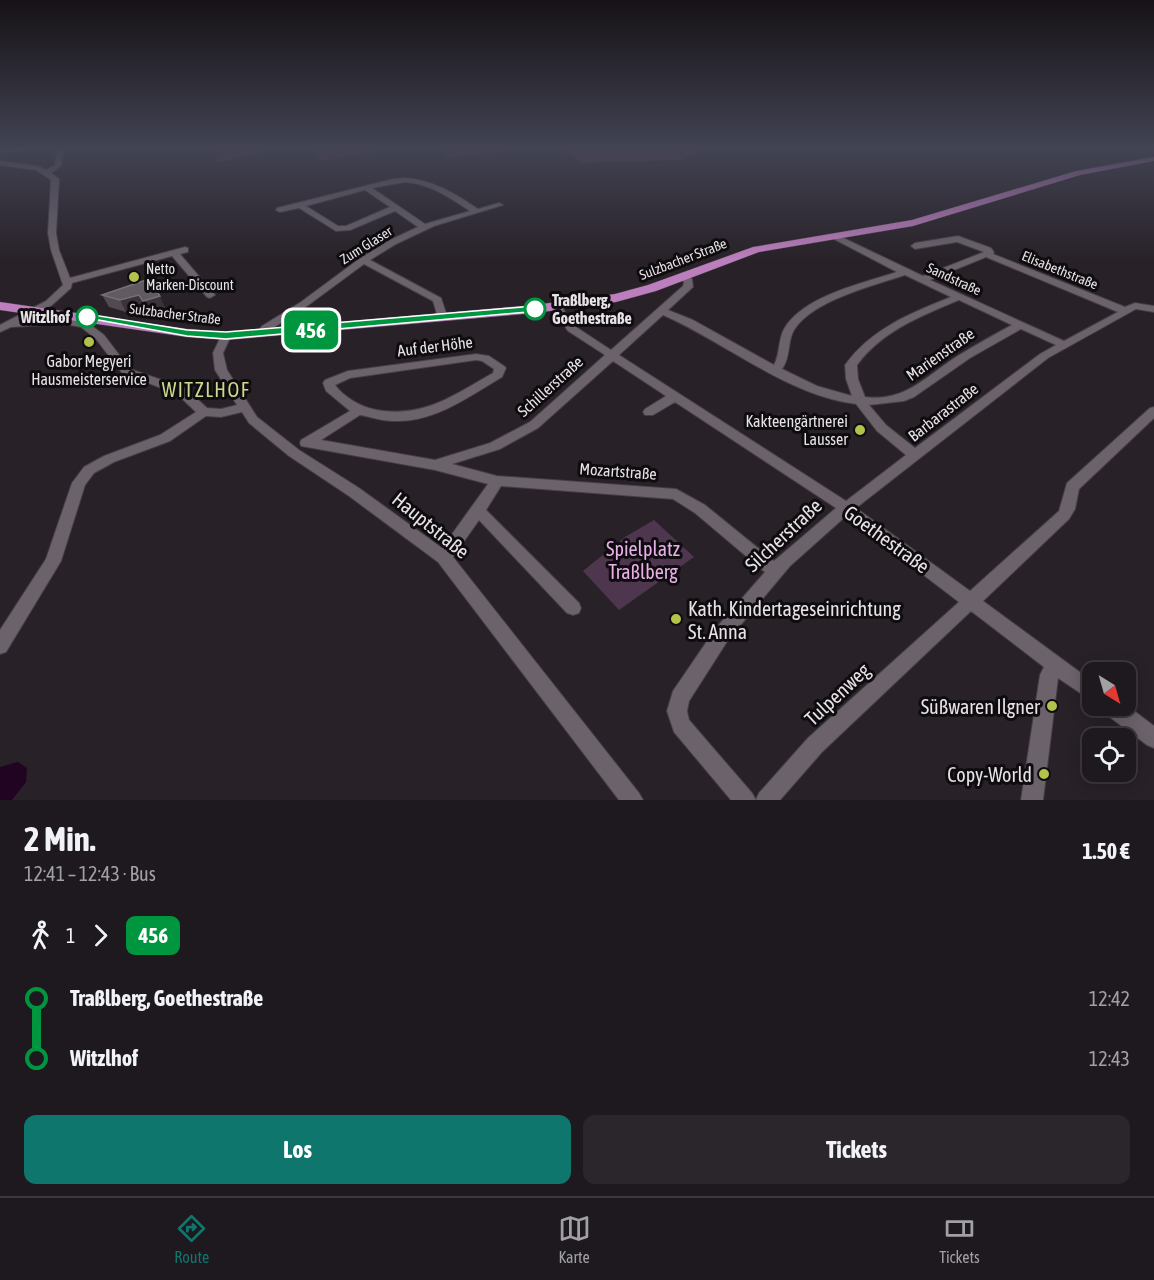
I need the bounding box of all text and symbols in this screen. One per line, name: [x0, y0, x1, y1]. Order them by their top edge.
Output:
street label: Zum Glaser: [337, 222, 396, 267]
street label: Sulzbacher Straße: [637, 235, 729, 283]
street label: Elisabethstraße: [1020, 248, 1100, 292]
street label: Sandstraße: [924, 259, 984, 299]
place label: Netto Marken-Discount: [146, 261, 234, 293]
marker: Netto Marken-Discount: [127, 270, 141, 284]
place label: Traßlberg, Goethestraße: [552, 291, 632, 327]
marker: Traßlberg, Goethestraße: [524, 298, 546, 320]
street label: Sulzbacher Straße: [128, 300, 222, 328]
marker: Witzlhof: [76, 306, 98, 328]
place label: Witzlhof: [19, 308, 71, 326]
line badge: 456: [276, 310, 346, 350]
text: 456: [296, 318, 326, 342]
street label: Marienstraße: [903, 324, 977, 384]
street label: Auf der Höhe: [396, 332, 474, 360]
marker: Gabor Megyeri Hausmeisterservice: [82, 335, 96, 349]
place label: Gabor Megyeri Hausmeisterservice: [31, 352, 147, 388]
street label: Schillerstraße: [514, 352, 586, 420]
district label: WITZLHOF: [162, 378, 250, 401]
street label: Barbarastraße: [905, 379, 981, 445]
place label: Kakteengärtnerei Lausser: [745, 412, 848, 448]
marker: Kakteengärtnerei Lausser: [853, 423, 867, 437]
street label: Mozartstraße: [579, 459, 657, 483]
street label: Hauptstraße: [388, 487, 474, 563]
street label: Silcherstraße: [740, 494, 826, 576]
street label: Goethestraße: [840, 500, 934, 578]
park label: Spielplatz Traßlberg: [606, 537, 680, 583]
place label: Kath. Kindertageseinrichtung St. Anna: [688, 597, 901, 643]
marker: Kath. Kindertageseinrichtung St. Anna: [669, 612, 683, 626]
street label: Tulpenweg: [800, 658, 875, 730]
north arrow: [1082, 662, 1136, 716]
map controls: [1082, 662, 1136, 782]
place label: Süßwaren Ilgner: [921, 695, 1041, 718]
marker: Süßwaren Ilgner: [1045, 699, 1059, 713]
button: locate: [1082, 728, 1136, 782]
place label: Copy-World: [947, 763, 1032, 786]
marker: Copy-World: [1037, 767, 1051, 781]
text: 2 Min.: [24, 820, 96, 858]
text: 1.50 €: [1082, 838, 1130, 864]
text: 12:41 – 12:43 · Bus: [24, 862, 156, 885]
icon: walk: [24, 919, 57, 952]
icon: forward: [84, 919, 117, 952]
text: 456: [138, 923, 168, 947]
text: 1: [66, 924, 75, 947]
text: Traßlberg, Goethestraße: [70, 985, 263, 1011]
text: 12:42: [1089, 987, 1130, 1010]
text: Witzlhof: [70, 1045, 138, 1071]
text: 12:43: [1089, 1047, 1130, 1070]
button: Los: [24, 1115, 571, 1184]
button: Tickets: [583, 1115, 1130, 1184]
tab: Route: [174, 1212, 209, 1266]
tab: Karte: [558, 1212, 591, 1266]
tab: Tickets: [939, 1212, 980, 1266]

